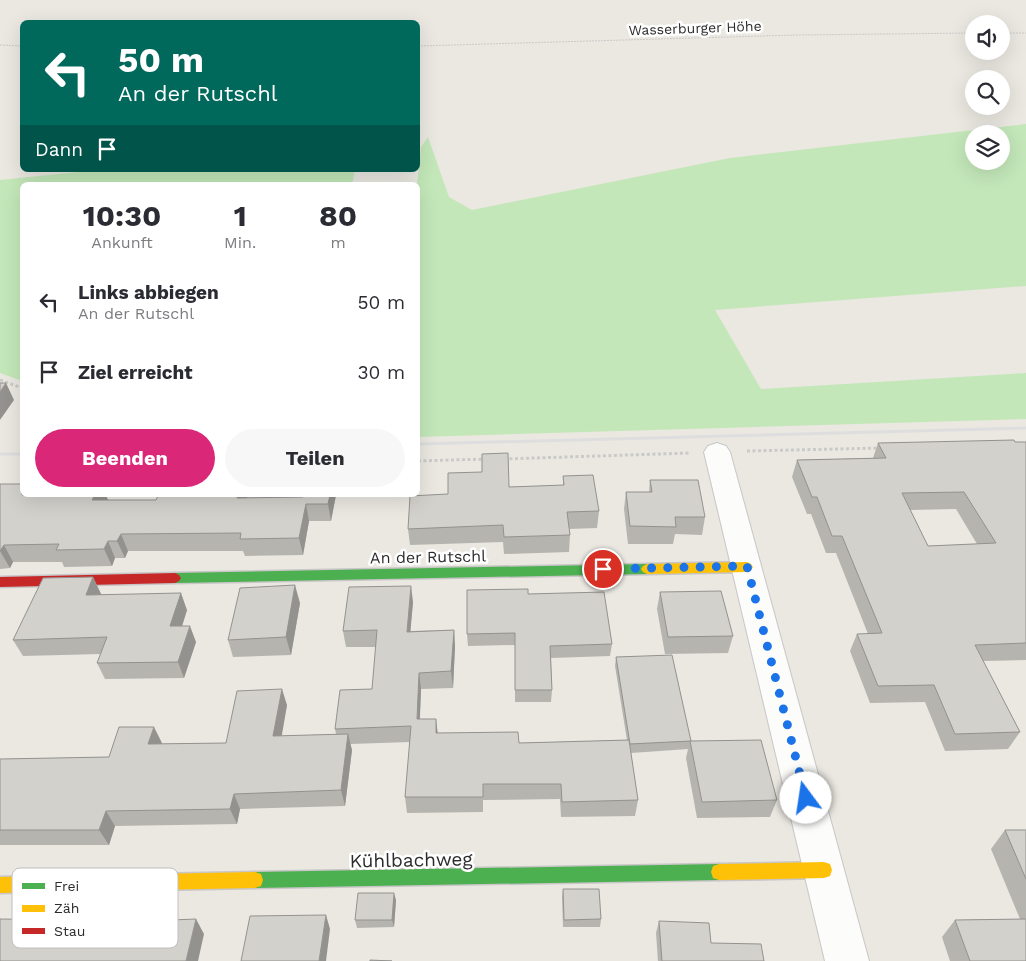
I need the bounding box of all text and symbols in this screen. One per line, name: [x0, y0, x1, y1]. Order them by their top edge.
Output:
map controls: [965, 15, 1010, 170]
button: sound: [965, 15, 1010, 60]
street label: Wasserburger Höhe: [628, 18, 762, 38]
text: 50 m: [118, 39, 204, 81]
icon: left: [35, 40, 100, 105]
button: search: [965, 70, 1010, 115]
text: An der Rutschl: [118, 81, 278, 106]
button: layers: [965, 125, 1010, 170]
icon: arrive: [93, 135, 121, 163]
text: Dann: [35, 138, 83, 161]
text: 10:30: [83, 198, 161, 233]
text: 1: [234, 198, 247, 233]
text: 80: [319, 198, 357, 233]
text: Ankunft: [91, 233, 153, 252]
text: Min.: [224, 233, 256, 252]
text: m: [330, 233, 346, 252]
text: Links abbiegen: [78, 281, 219, 304]
icon: left: [35, 288, 63, 316]
text: 50 m: [358, 291, 405, 314]
text: An der Rutschl: [78, 304, 194, 323]
icon: arrive: [35, 358, 63, 386]
text: Ziel erreicht: [78, 361, 193, 384]
text: 30 m: [358, 361, 405, 384]
button: Beenden: [35, 429, 215, 487]
button: Teilen: [225, 429, 405, 487]
street label: An der Rutschl: [370, 546, 486, 568]
pin: [582, 548, 624, 590]
icon: arrive: [589, 555, 617, 583]
position arrow: [779, 771, 831, 823]
street label: Kühlbachweg: [349, 847, 474, 873]
legend: [12, 868, 178, 948]
text: Frei: [54, 878, 79, 894]
text: Zäh: [54, 900, 79, 916]
text: Stau: [54, 923, 85, 939]

